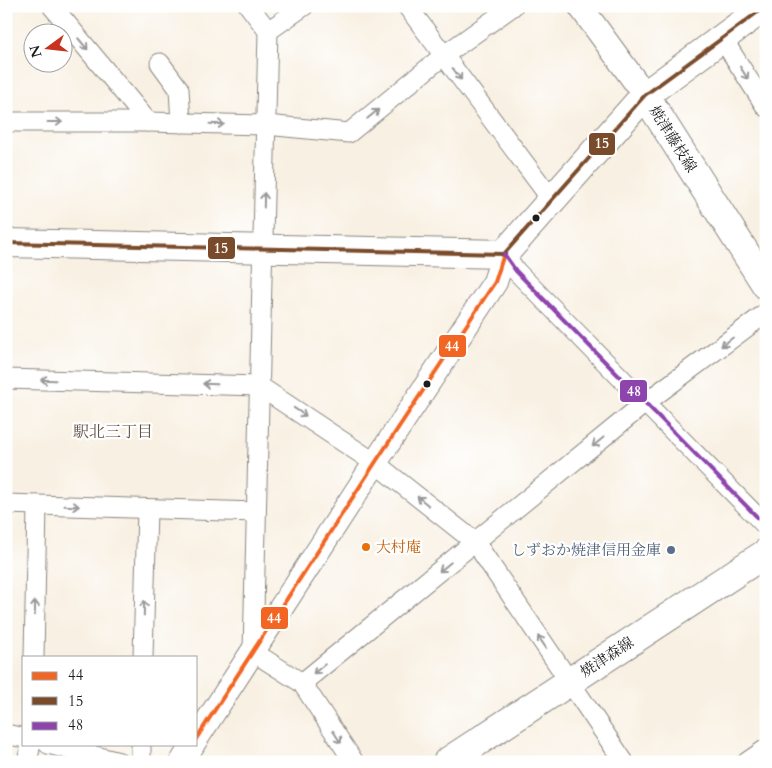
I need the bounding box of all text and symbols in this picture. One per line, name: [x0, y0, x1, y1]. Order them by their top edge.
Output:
north arrow: [22, 22, 72, 72]
one-way arrow: [77, 37, 88, 50]
text: N: [25, 43, 47, 60]
one-way arrow: [739, 65, 749, 79]
one-way arrow: [451, 67, 462, 80]
street label: 焼津藤枝線: [645, 102, 701, 176]
one-way arrow: [366, 108, 379, 119]
one-way arrow: [46, 117, 63, 127]
one-way arrow: [209, 119, 225, 129]
line badge: 15: [588, 132, 616, 156]
text: 15: [595, 134, 609, 153]
one-way arrow: [259, 192, 268, 208]
unlabelled marker: [531, 213, 541, 223]
line badge: 15: [207, 236, 236, 260]
text: 15: [214, 239, 228, 258]
line badge: 44: [438, 334, 467, 358]
text: 44: [445, 337, 459, 356]
one-way arrow: [720, 337, 734, 347]
one-way arrow: [40, 375, 56, 385]
one-way arrow: [203, 379, 219, 389]
unlabelled marker: [422, 379, 432, 389]
line badge: 48: [619, 379, 648, 403]
text: 48: [627, 382, 641, 401]
one-way arrow: [292, 408, 306, 418]
district label: 駅北三丁目: [73, 421, 153, 443]
one-way arrow: [592, 436, 605, 447]
one-way arrow: [417, 495, 430, 506]
one-way arrow: [64, 502, 80, 511]
place label: 大村庵: [376, 537, 421, 557]
place label: しずおか焼津信用金庫: [511, 540, 661, 560]
marker: 大村庵: [360, 541, 372, 553]
marker: しずおか焼津信用金庫: [665, 544, 677, 556]
one-way arrow: [439, 561, 452, 572]
one-way arrow: [30, 600, 40, 616]
one-way arrow: [139, 600, 149, 616]
line badge: 44: [260, 606, 289, 630]
text: 44: [267, 609, 281, 628]
street label: 焼津森線: [576, 632, 638, 682]
one-way arrow: [537, 635, 547, 649]
legend: [22, 656, 198, 746]
one-way arrow: [313, 663, 326, 674]
text: 44: [68, 665, 84, 685]
text: 15: [68, 691, 83, 711]
text: 48: [68, 715, 83, 735]
one-way arrow: [332, 730, 343, 744]

